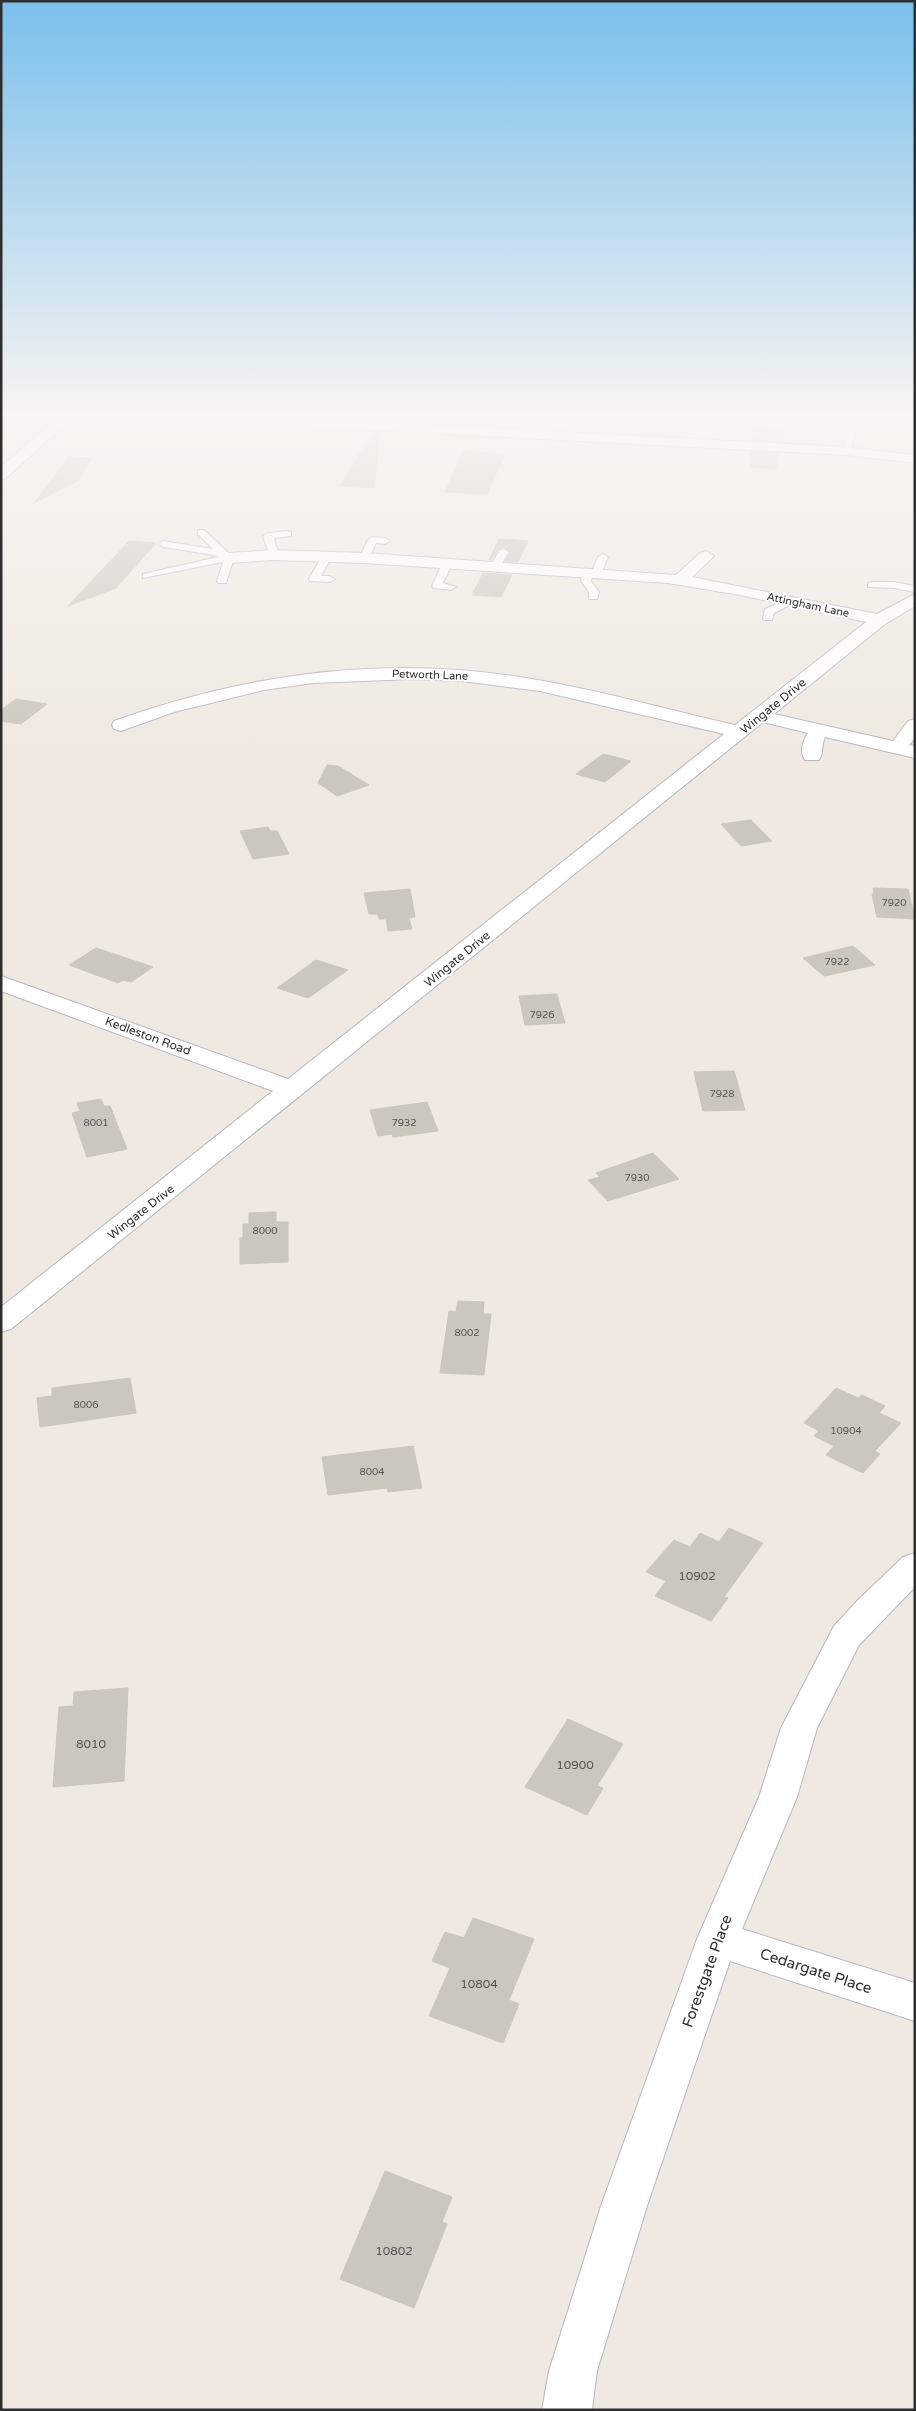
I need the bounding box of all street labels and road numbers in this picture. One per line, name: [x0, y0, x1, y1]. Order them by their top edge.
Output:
street label: Attingham Lane: [766, 590, 850, 620]
street label: Petworth Lane: [392, 667, 468, 683]
street label: Wingate Drive: [737, 675, 809, 737]
street label: Wingate Drive: [421, 928, 493, 990]
street label: Kedleston Road: [103, 1014, 193, 1058]
street label: Wingate Drive: [105, 1182, 177, 1242]
street label: Forestgate Place: [678, 1912, 736, 2030]
street label: Cedargate Place: [758, 1944, 874, 1998]

